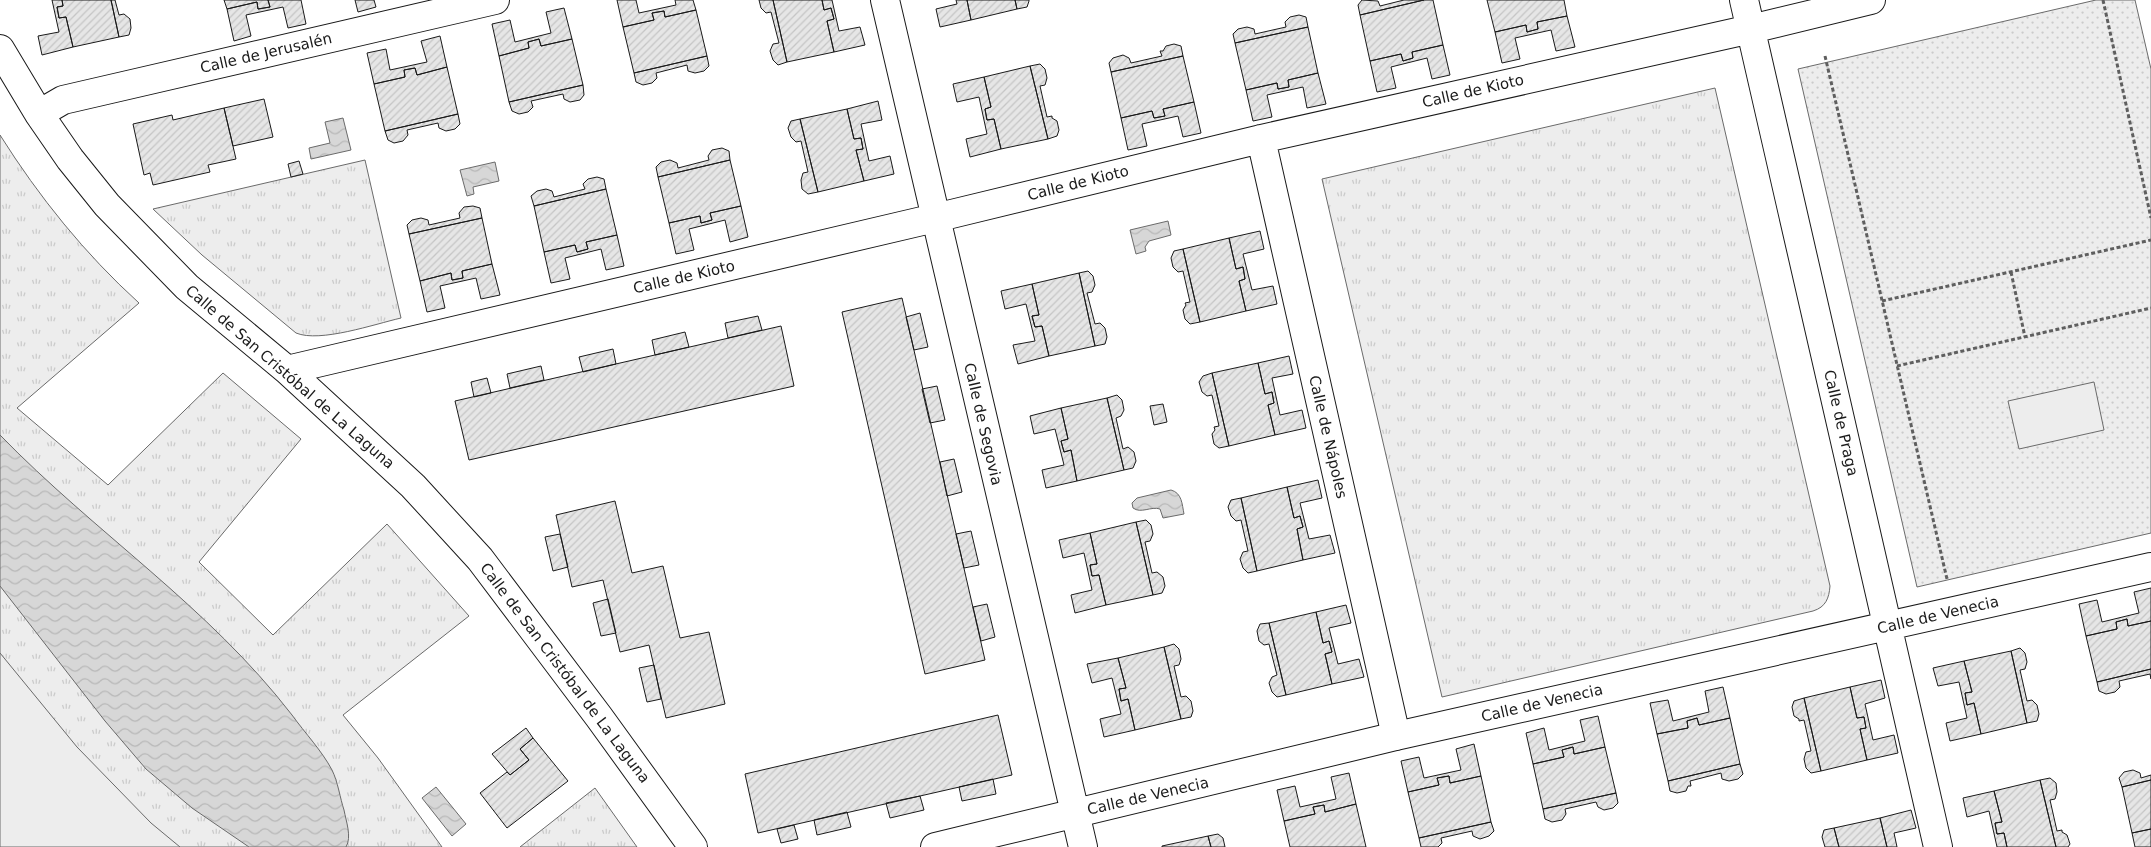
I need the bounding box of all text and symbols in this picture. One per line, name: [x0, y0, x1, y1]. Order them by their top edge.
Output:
street label: Calle de Jerusalén: [198, 29, 334, 77]
street label: Calle de Kioto: [1420, 71, 1526, 111]
street label: Calle de Kioto: [1025, 162, 1131, 204]
street label: Calle de Kioto: [631, 257, 737, 297]
street label: Calle de San Cristóbal de La Laguna: [182, 281, 398, 473]
street label: Calle de Segovia: [960, 361, 1006, 487]
street label: Calle de Praga: [1820, 368, 1862, 478]
street label: Calle de Nápoles: [1305, 374, 1351, 501]
street label: Calle de San Cristóbal de La Laguna: [476, 559, 654, 787]
street label: Calle de Venecia: [1875, 592, 2001, 638]
street label: Calle de Venecia: [1479, 680, 1605, 726]
street label: Calle de Venecia: [1085, 773, 1211, 819]

